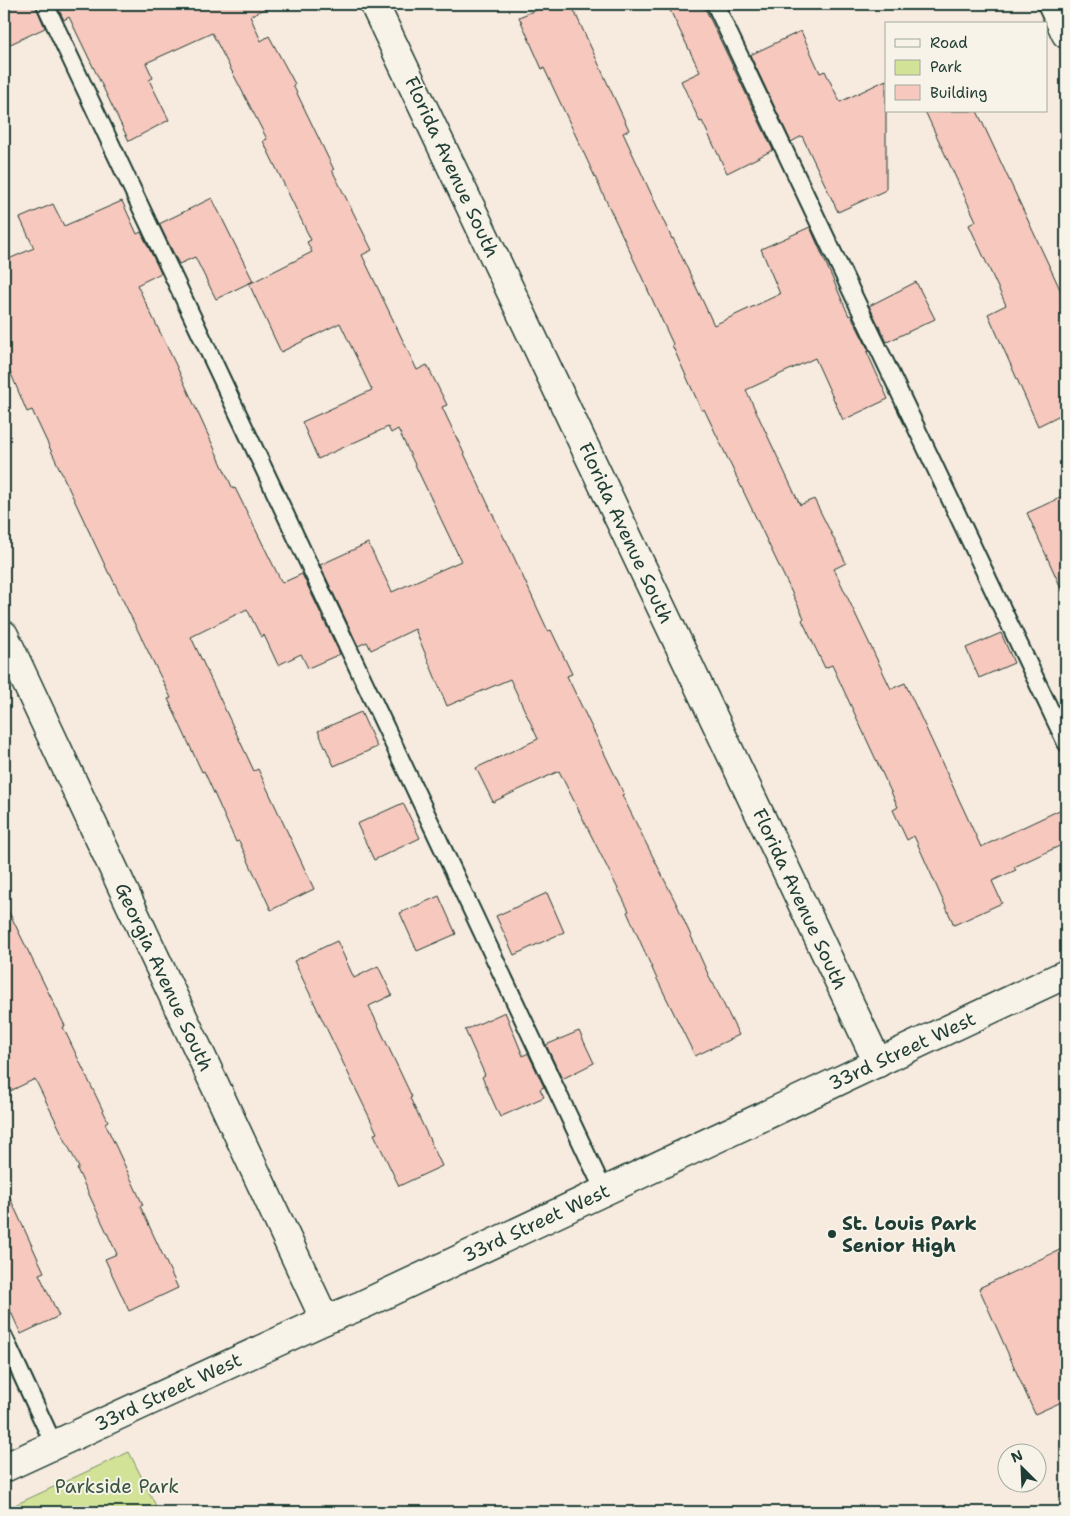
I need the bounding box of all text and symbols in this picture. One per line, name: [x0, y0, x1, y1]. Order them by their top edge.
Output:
legend: [885, 22, 1048, 112]
text: Road: [930, 33, 968, 53]
text: Park: [930, 57, 962, 77]
street label: Florida Avenue South: [399, 72, 505, 262]
text: Building: [930, 83, 987, 103]
street label: Florida Avenue South: [573, 438, 679, 628]
street label: Florida Avenue South: [747, 804, 853, 994]
street label: Georgia Avenue South: [109, 879, 219, 1075]
street label: 33rd Street West: [825, 1006, 979, 1096]
street label: 33rd Street West: [459, 1178, 613, 1268]
place label: St. Louis Park Senior High: [842, 1211, 977, 1258]
marker: St. Louis Park Senior High: [826, 1228, 838, 1240]
street label: 33rd Street West: [91, 1347, 245, 1437]
north arrow: [998, 1444, 1048, 1494]
text: N: [1008, 1446, 1025, 1467]
park label: Parkside Park: [55, 1474, 179, 1499]

